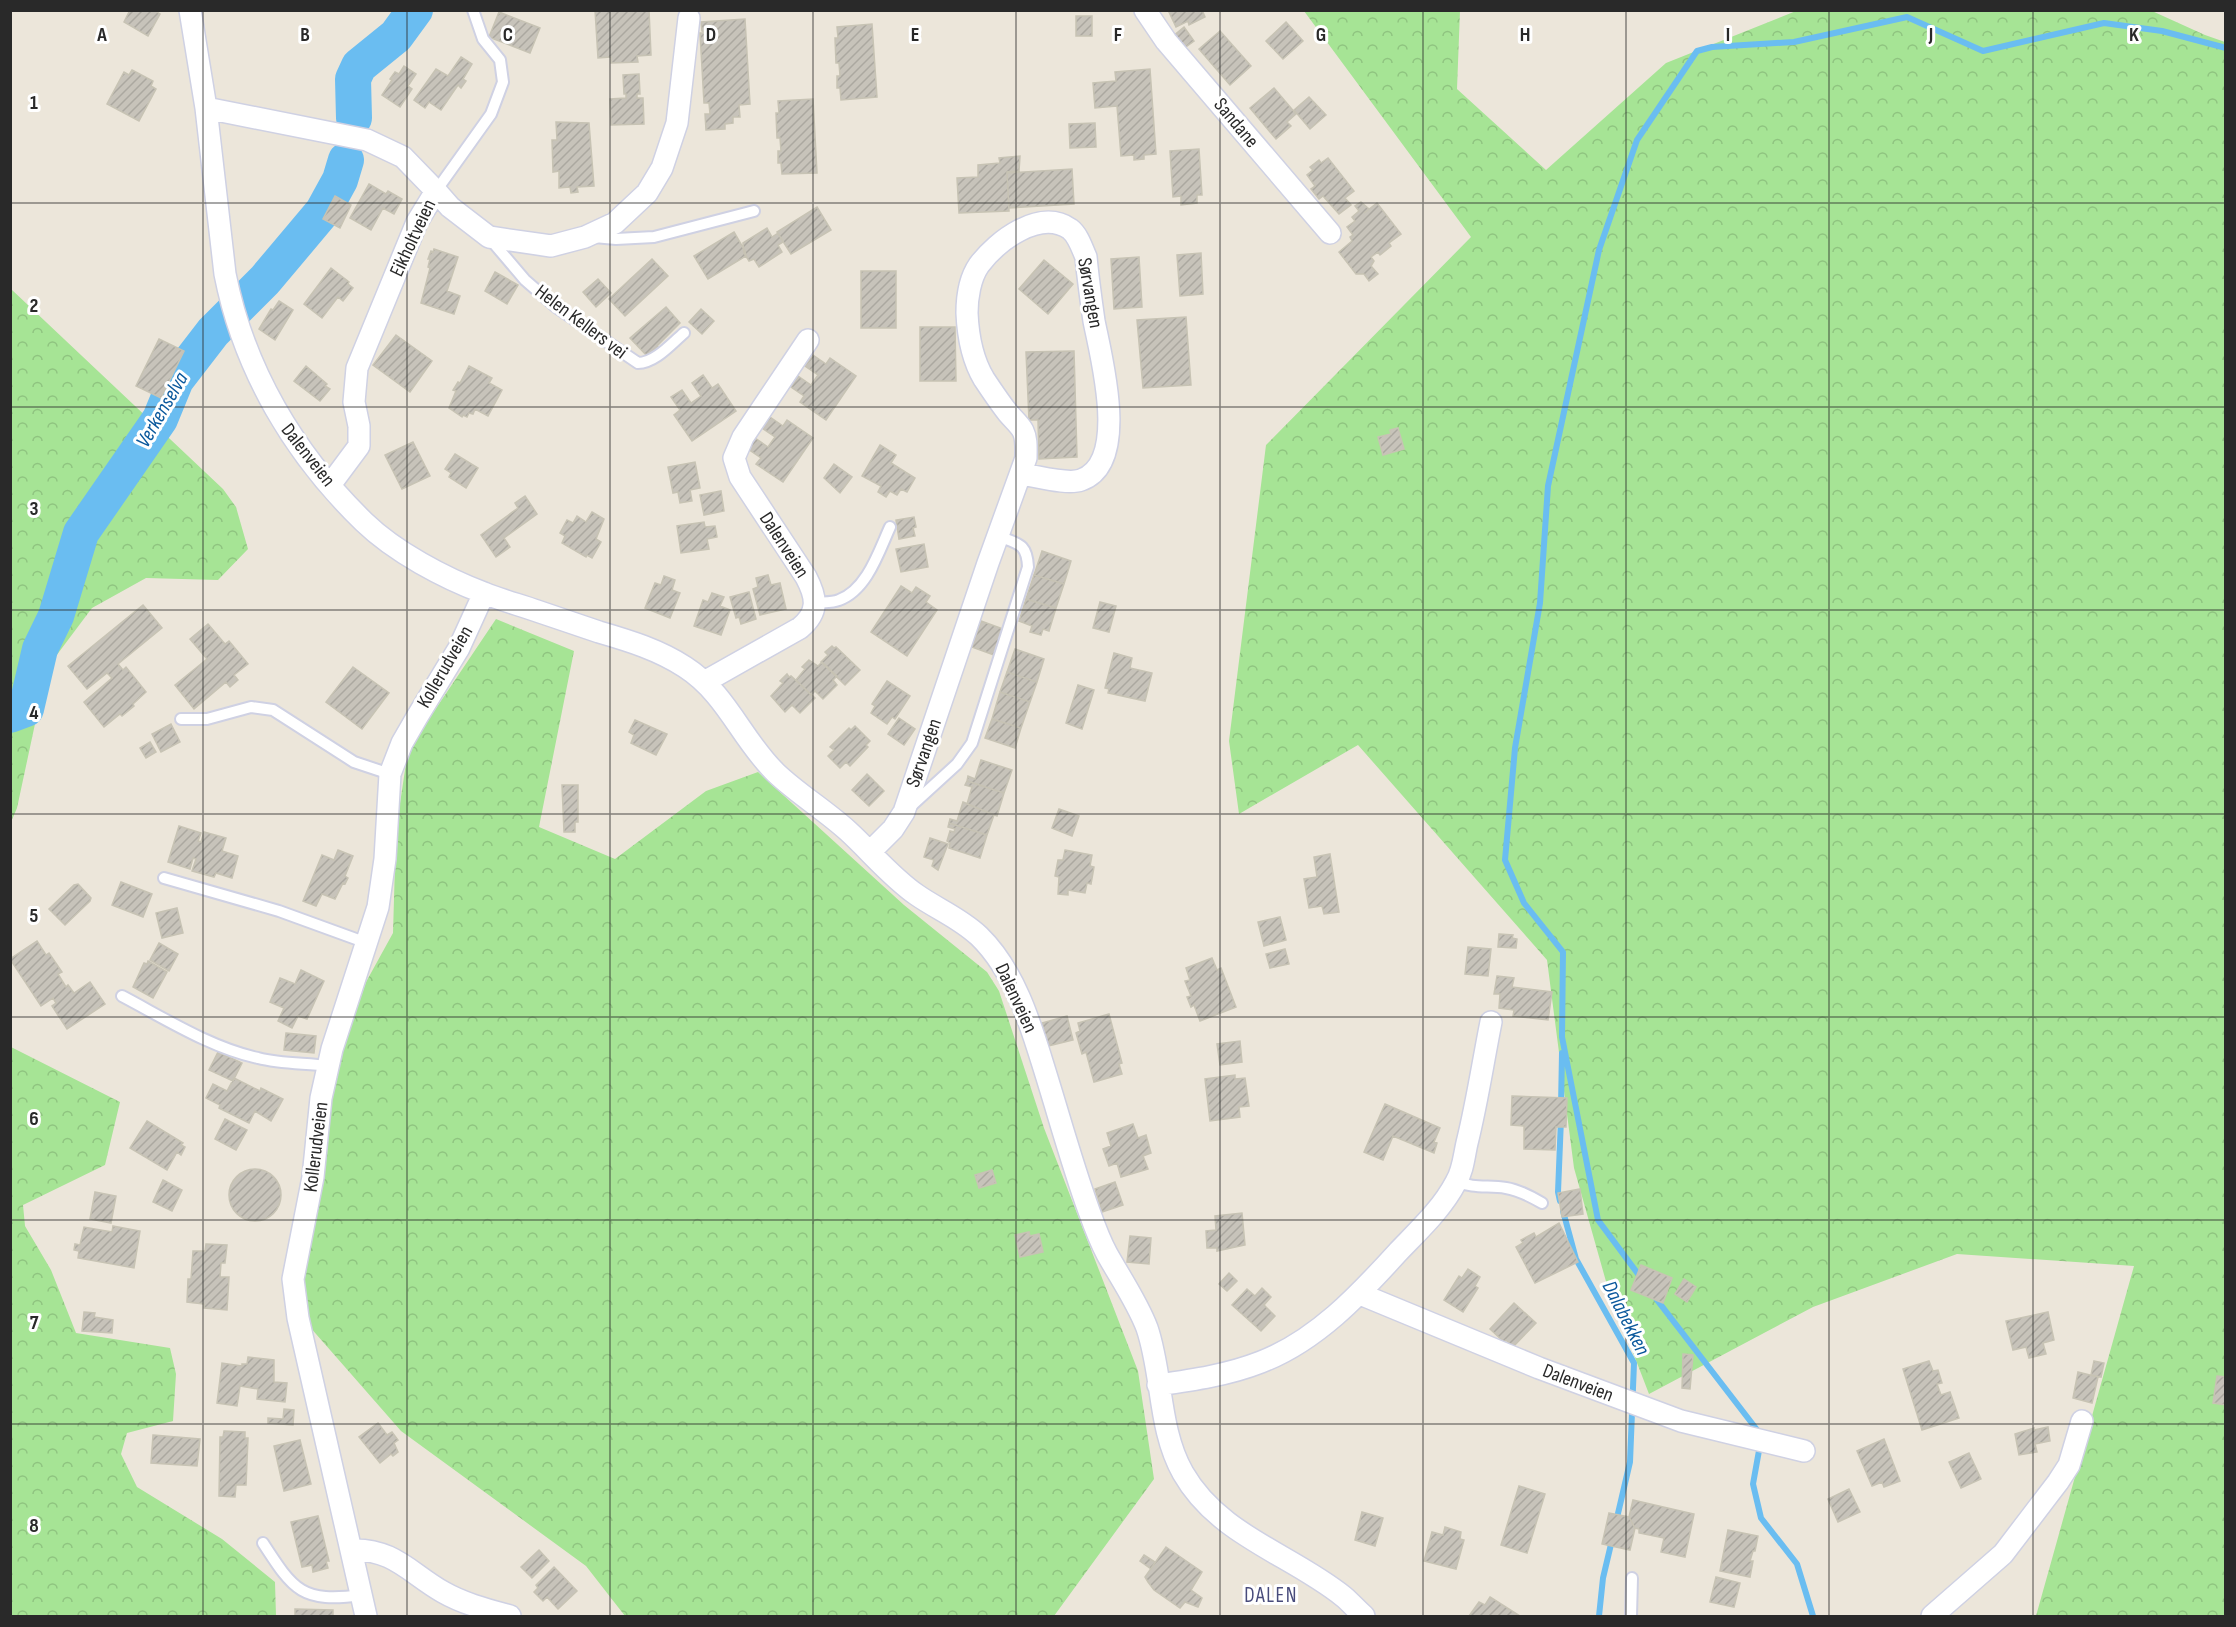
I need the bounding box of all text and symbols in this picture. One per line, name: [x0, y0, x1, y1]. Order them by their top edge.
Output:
text: A: [96, 23, 107, 47]
text: B: [300, 23, 310, 47]
text: C: [503, 23, 513, 47]
text: D: [706, 23, 716, 47]
text: E: [911, 23, 919, 47]
text: F: [1114, 23, 1122, 47]
text: G: [1316, 23, 1326, 47]
text: H: [1520, 23, 1530, 47]
text: I: [1726, 23, 1730, 47]
text: J: [1928, 23, 1933, 47]
text: K: [2129, 23, 2139, 47]
text: 1: [30, 91, 38, 115]
street label: Sandane: [1208, 93, 1264, 153]
street label: Eikholtveien: [385, 196, 441, 280]
street label: Sørvangen: [1072, 256, 1108, 330]
street label: Helen Kellers vei: [530, 280, 632, 364]
text: 2: [30, 294, 38, 318]
water label: Verkenselva: [130, 367, 194, 452]
street label: Dalenveien: [276, 419, 340, 491]
text: 3: [30, 497, 39, 521]
street label: Dalenveien: [754, 508, 814, 582]
street label: Kollerudveien: [412, 622, 478, 712]
text: 4: [29, 701, 39, 725]
street label: Sørvangen: [901, 716, 947, 790]
text: 5: [30, 904, 39, 928]
street label: Dalenveien: [990, 960, 1042, 1036]
street label: Kollerudveien: [299, 1100, 333, 1194]
text: 6: [29, 1107, 39, 1131]
water label: Dalabekken: [1597, 1277, 1655, 1359]
text: 7: [30, 1311, 39, 1335]
street label: Dalenveien: [1539, 1359, 1617, 1407]
text: 8: [29, 1514, 39, 1538]
district label: DALEN: [1244, 1583, 1298, 1608]

